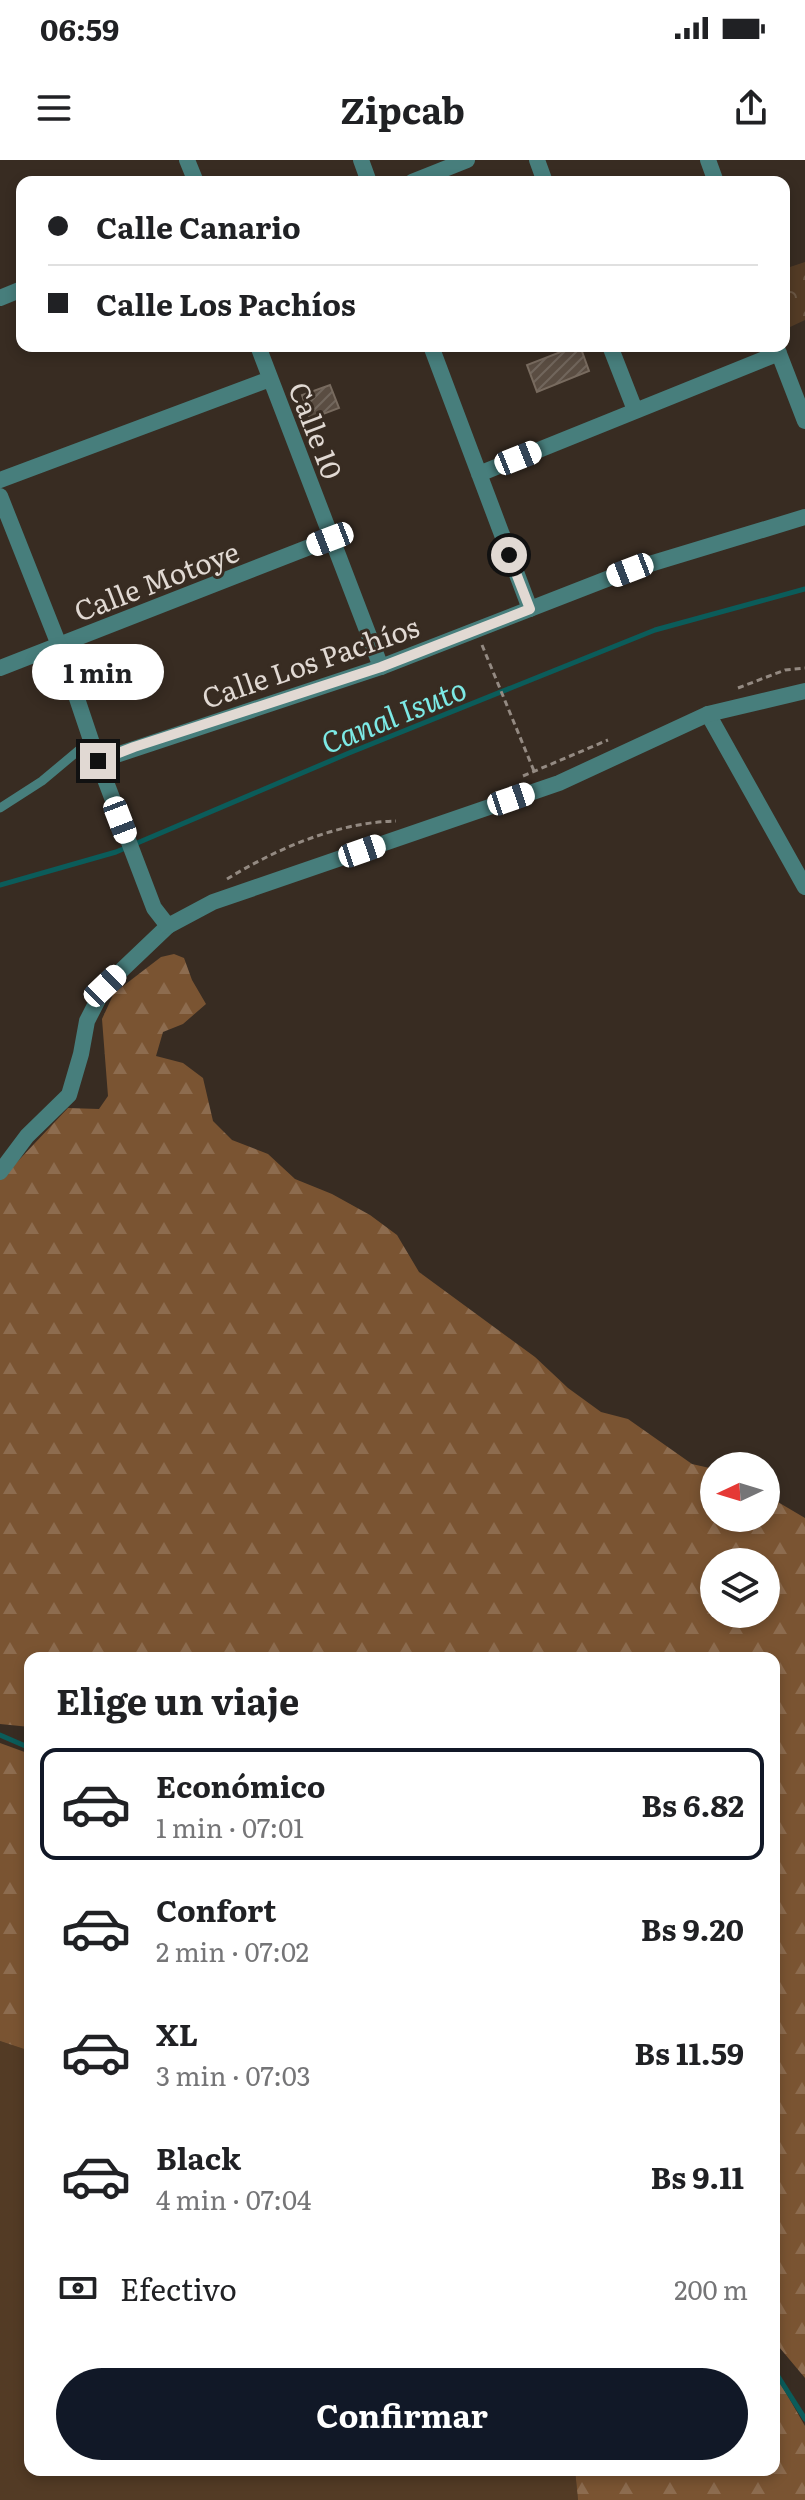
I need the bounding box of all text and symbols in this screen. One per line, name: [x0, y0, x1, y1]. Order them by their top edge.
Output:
text: 06:59: [40, 6, 119, 50]
text: Zipcab: [340, 82, 465, 135]
icon: menu: [32, 86, 76, 130]
icon: share: [729, 86, 773, 130]
text: Calle Canario: [96, 204, 301, 248]
text: Calle Los Pachíos: [96, 281, 356, 325]
street label: Calle 10: [279, 376, 355, 484]
car: [491, 438, 545, 478]
car: [303, 519, 357, 559]
street label: Calle Motoye: [67, 529, 245, 631]
route start: [491, 537, 527, 573]
car: [603, 550, 657, 590]
street label: Calle Los Pachíos: [196, 604, 424, 718]
callout: 1 min: [32, 645, 164, 701]
text: 1 min: [63, 652, 133, 691]
water label: Canal Isuto: [314, 665, 472, 763]
route end: [80, 743, 116, 779]
car: [484, 780, 538, 818]
car: [100, 793, 140, 847]
car: [335, 832, 389, 870]
car: [79, 961, 131, 1011]
north arrow: [700, 1452, 780, 1532]
map controls: [700, 1452, 780, 1628]
button: layers: [700, 1548, 780, 1628]
text: Elige un viaje: [56, 1673, 299, 1726]
text: Económico: [156, 1763, 325, 1807]
icon: car: [60, 1768, 132, 1840]
text: Bs 6.82: [641, 1782, 744, 1826]
text: 1 min · 07:01: [156, 1807, 304, 1846]
text: Confort: [156, 1887, 277, 1931]
icon: car: [60, 1892, 132, 1964]
text: Bs 9.20: [641, 1906, 744, 1950]
text: 2 min · 07:02: [156, 1931, 309, 1970]
text: XL: [156, 2011, 198, 2055]
icon: car: [60, 2016, 132, 2088]
text: Bs 11.59: [634, 2030, 744, 2074]
text: 3 min · 07:03: [156, 2055, 311, 2094]
text: Black: [156, 2135, 241, 2179]
icon: car: [60, 2140, 132, 2212]
text: Bs 9.11: [651, 2154, 744, 2198]
text: 4 min · 07:04: [156, 2179, 311, 2218]
icon: cash: [56, 2266, 100, 2310]
text: Efectivo: [120, 2266, 237, 2310]
text: 200 m: [674, 2269, 748, 2308]
button: Confirmar: [56, 2368, 748, 2460]

